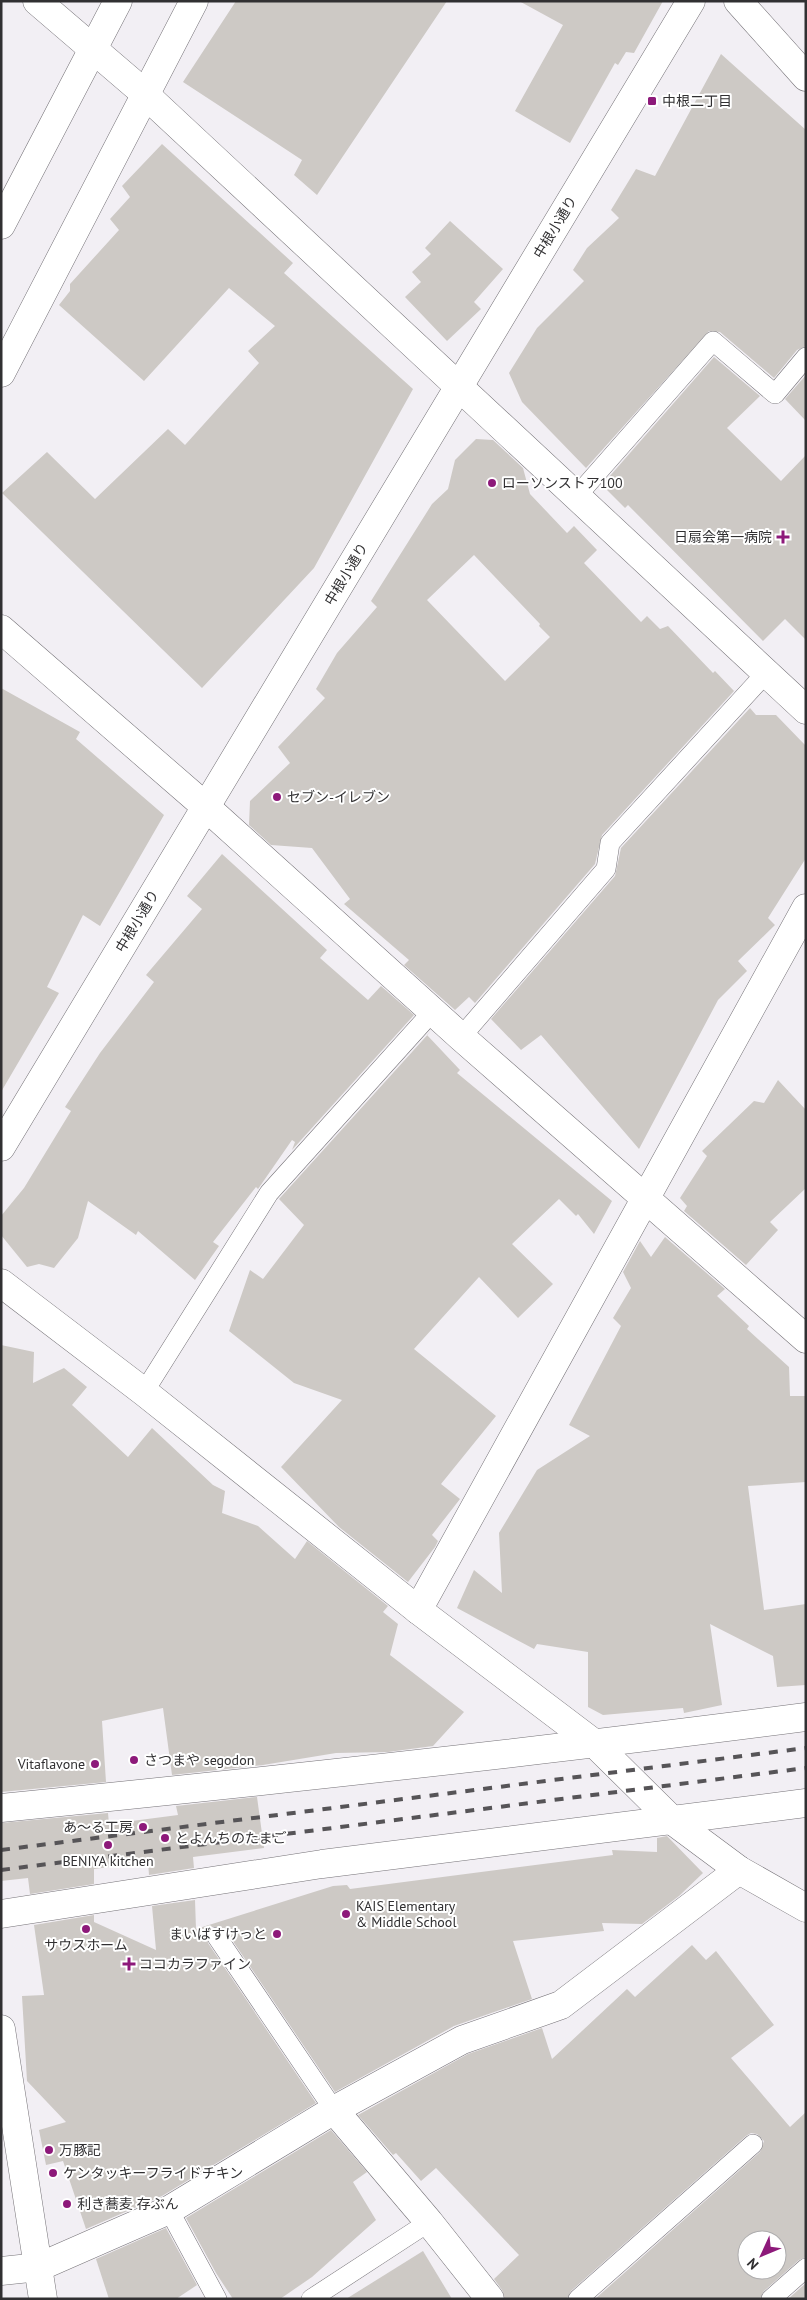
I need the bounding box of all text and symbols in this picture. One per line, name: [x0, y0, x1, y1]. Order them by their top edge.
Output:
place label: 中根二丁目: [662, 92, 732, 110]
marker: 中根二丁目: [646, 95, 658, 107]
street label: 中根小通り: [529, 192, 581, 262]
place label: ローソンストア100: [502, 474, 623, 492]
marker: ローソンストア100: [486, 477, 498, 489]
place label: 日扇会第一病院: [674, 528, 772, 546]
marker: 日扇会第一病院: [776, 530, 790, 544]
street label: 中根小通り: [320, 539, 372, 609]
place label: セブン-イレブン: [287, 788, 390, 806]
marker: セブン-イレブン: [271, 791, 283, 803]
street label: 中根小通り: [111, 886, 163, 956]
place label: さつまや segodon: [144, 1751, 254, 1769]
marker: さつまや segodon: [128, 1754, 140, 1766]
place label: Vitaflavone: [17, 1755, 85, 1773]
marker: Vitaflavone: [89, 1758, 101, 1770]
place label: あ〜る工房: [63, 1818, 133, 1836]
marker: あ〜る工房: [137, 1821, 149, 1833]
place label: とよんちのたまご: [175, 1829, 287, 1847]
marker: とよんちのたまご: [159, 1832, 171, 1844]
marker: BENIYA kitchen: [102, 1839, 114, 1851]
place label: BENIYA kitchen: [62, 1852, 154, 1870]
place label: KAIS Elementary & Middle School: [356, 1897, 456, 1931]
marker: KAIS Elementary & Middle School: [340, 1908, 352, 1920]
marker: サウスホーム: [80, 1923, 92, 1935]
place label: まいばすけっと: [169, 1925, 267, 1943]
marker: まいばすけっと: [271, 1928, 283, 1940]
place label: サウスホーム: [44, 1936, 128, 1954]
place label: ココカラファイン: [139, 1955, 251, 1973]
marker: ココカラファイン: [123, 1958, 135, 1970]
place label: 万豚記: [59, 2141, 101, 2159]
marker: 万豚記: [43, 2144, 55, 2156]
place label: ケンタッキーフライドチキン: [63, 2164, 243, 2182]
marker: ケンタッキーフライドチキン: [47, 2167, 59, 2179]
place label: 利き蕎麦 存ぶん: [77, 2195, 179, 2213]
marker: 利き蕎麦 存ぶん: [61, 2198, 73, 2210]
north arrow: [737, 2230, 787, 2280]
text: N: [743, 2254, 762, 2274]

